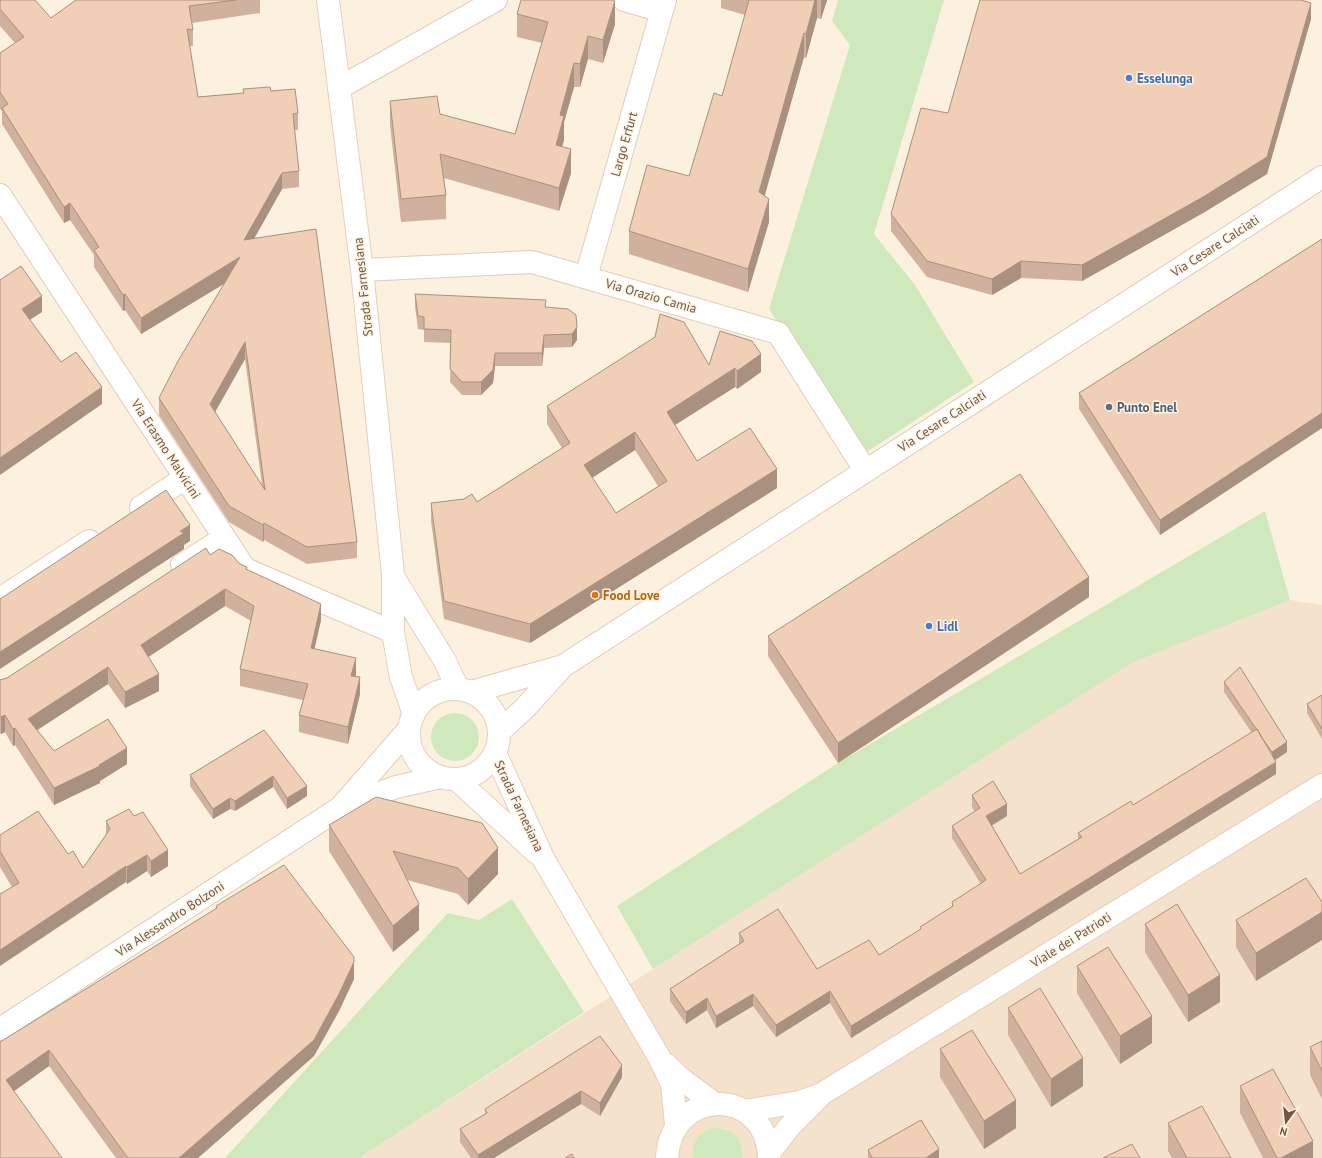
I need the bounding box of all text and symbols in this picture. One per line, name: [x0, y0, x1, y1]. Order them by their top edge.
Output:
place label: Esselunga: [1137, 70, 1193, 87]
marker: Esselunga: [1124, 73, 1134, 83]
street label: Largo Erfurt: [607, 109, 641, 178]
street label: Via Cesare Calciati: [1167, 211, 1262, 281]
street label: Strada Farnesiana: [349, 237, 377, 337]
street label: Via Orazio Camia: [602, 275, 699, 317]
street label: Via Cesare Calciati: [894, 386, 989, 456]
street label: Via Erasmo Malvicini: [127, 395, 205, 502]
place label: Punto Enel: [1117, 399, 1177, 416]
marker: Punto Enel: [1104, 402, 1114, 412]
place label: Food Love: [603, 587, 660, 604]
marker: Food Love: [590, 590, 600, 600]
place label: Lidl: [937, 618, 958, 635]
marker: Lidl: [924, 621, 934, 631]
street label: Strada Farnesiana: [490, 757, 548, 855]
street label: Via Alessandro Bolzoni: [112, 877, 228, 961]
street label: Viale dei Patrioti: [1027, 908, 1115, 972]
north arrow: [1266, 1102, 1306, 1142]
text: N: [1278, 1124, 1289, 1139]

